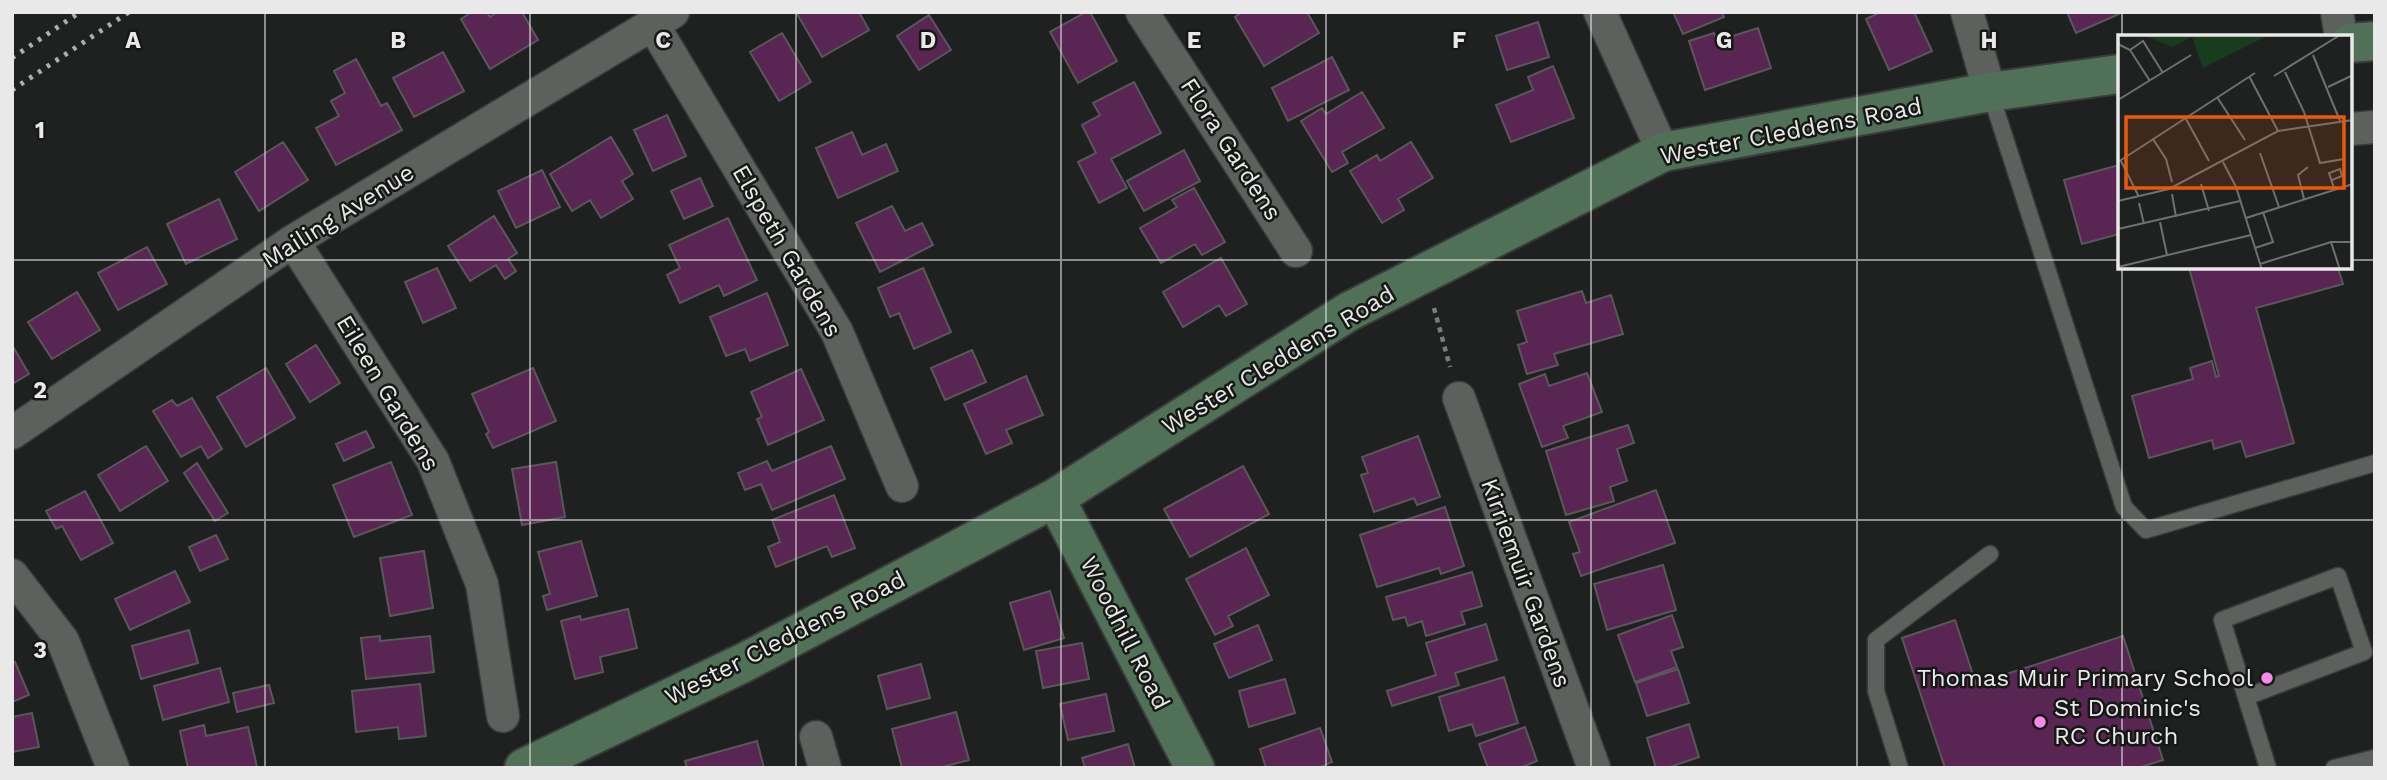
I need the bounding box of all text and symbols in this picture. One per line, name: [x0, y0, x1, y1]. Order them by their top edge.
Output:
text: A: [125, 27, 141, 54]
text: B: [390, 27, 406, 54]
text: C: [655, 27, 671, 54]
text: D: [920, 27, 936, 54]
text: E: [1187, 27, 1201, 54]
text: F: [1452, 27, 1466, 54]
text: G: [1716, 27, 1732, 54]
text: H: [1980, 27, 1998, 54]
inset map: [2118, 35, 2352, 270]
street label: Flora Gardens: [1175, 73, 1287, 225]
street label: Wester Cleddens Road: [1658, 92, 1924, 170]
text: 1: [35, 117, 45, 144]
street label: Mailing Avenue: [257, 158, 419, 274]
street label: Elspeth Gardens: [726, 160, 848, 342]
street label: Wester Cleddens Road: [1157, 280, 1399, 440]
street label: Eileen Gardens: [331, 310, 445, 476]
text: 2: [33, 377, 47, 404]
street label: Kirriemuir Gardens: [1475, 475, 1577, 691]
street label: Woodhill Road: [1074, 552, 1176, 714]
street label: Wester Cleddens Road: [660, 565, 910, 711]
text: 3: [33, 637, 47, 664]
place label: Thomas Muir Primary School: [1917, 664, 2254, 692]
marker: Thomas Muir Primary School: [2259, 670, 2275, 686]
place label: St Dominic's RC Church: [2054, 694, 2201, 750]
marker: St Dominic's RC Church: [2032, 714, 2048, 730]

